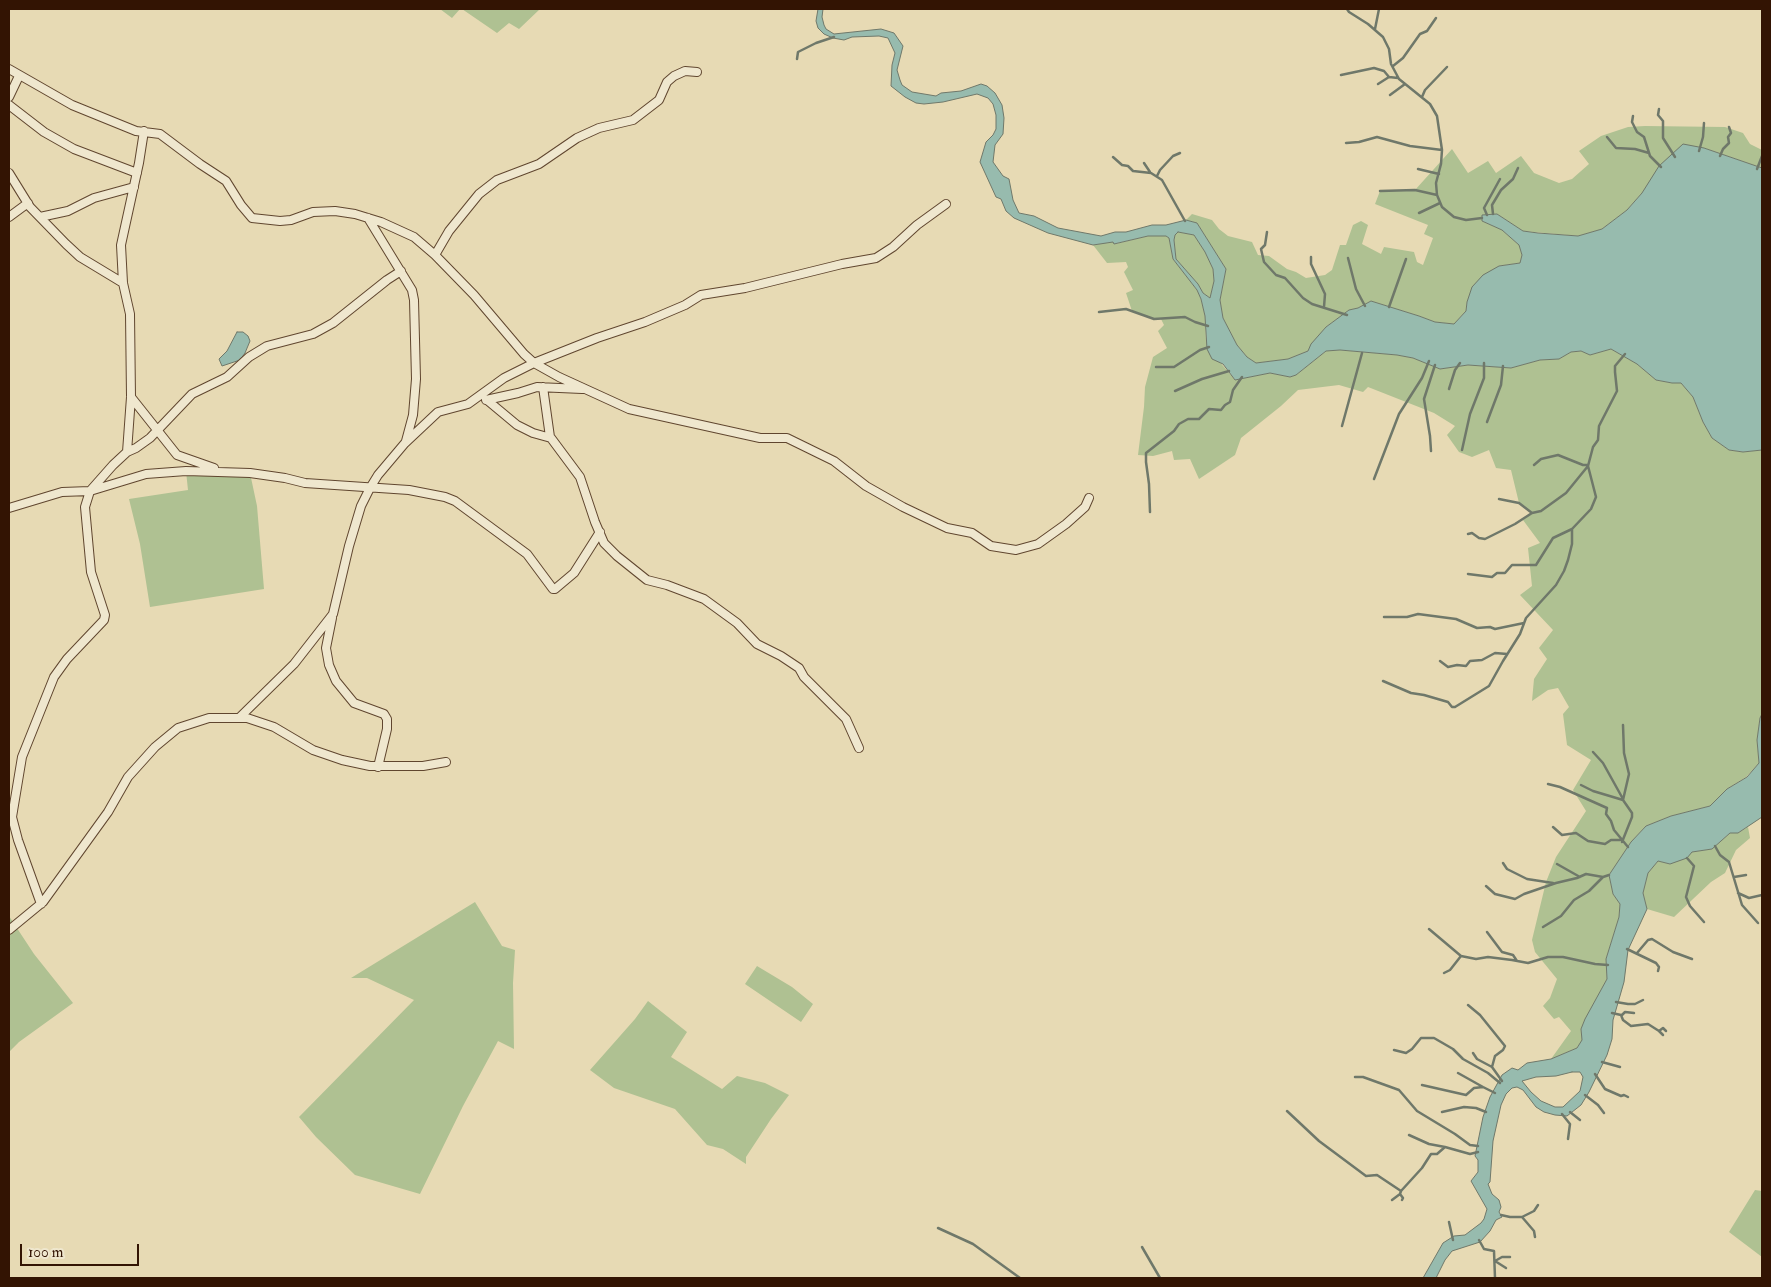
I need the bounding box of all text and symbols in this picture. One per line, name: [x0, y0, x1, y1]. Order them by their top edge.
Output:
scale bar: [22, 1234, 141, 1266]
text: 100 m: [28, 1243, 63, 1262]

